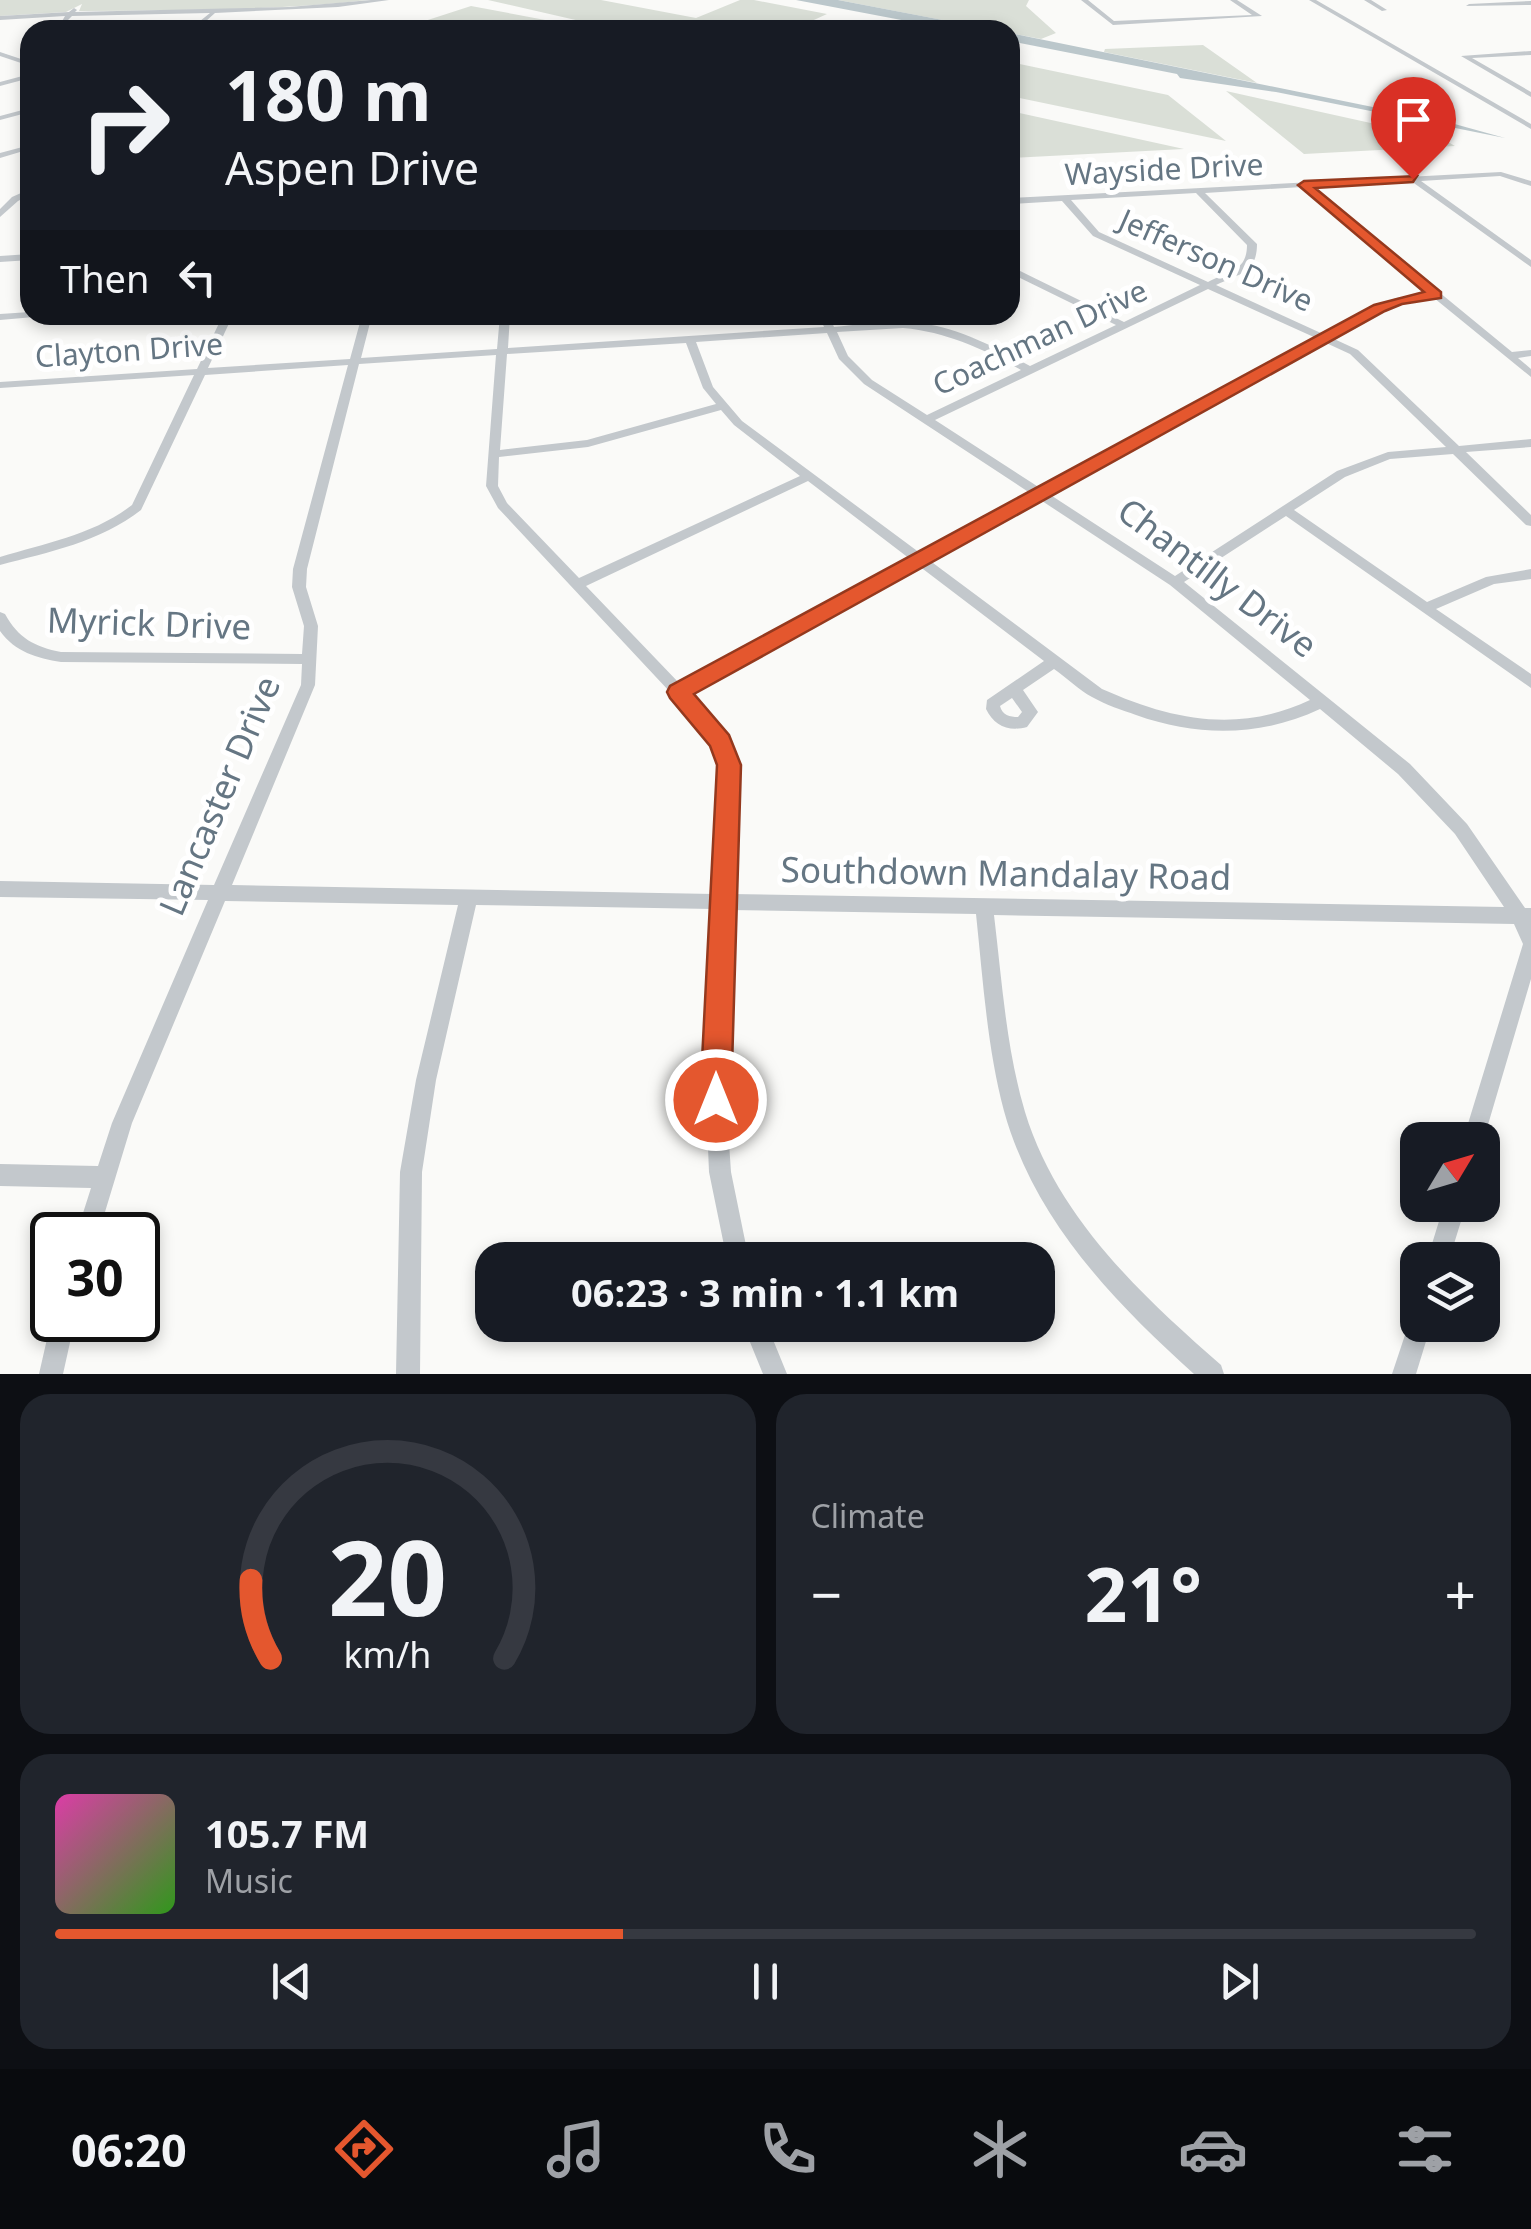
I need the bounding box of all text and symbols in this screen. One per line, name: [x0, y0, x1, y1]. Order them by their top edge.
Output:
text: 180 m: [225, 46, 432, 142]
icon: right: [60, 60, 190, 190]
pin: [1371, 77, 1456, 180]
icon: arrive: [1386, 92, 1441, 147]
text: Aspen Drive: [225, 137, 479, 198]
street label: Wayside Drive: [1064, 143, 1264, 194]
street label: Jefferson Drive: [1110, 197, 1320, 321]
icon: left: [170, 250, 225, 305]
text: Then: [60, 252, 150, 304]
street label: Coachman Drive: [925, 269, 1153, 404]
street label: Clayton Drive: [34, 322, 224, 377]
street label: Chantilly Drive: [1109, 486, 1327, 667]
street label: Myrick Drive: [46, 595, 252, 650]
street label: Lancaster Drive: [147, 669, 290, 922]
street label: Southdown Mandalay Road: [780, 845, 1232, 900]
position arrow: [664, 1048, 768, 1152]
north arrow: [1400, 1122, 1500, 1222]
map controls: [1400, 1122, 1500, 1342]
speed limit sign: 30: [30, 1212, 160, 1342]
button: layers: [1400, 1242, 1500, 1342]
text: 06:23 · 3 min · 1.1 km: [571, 1266, 959, 1318]
text: Climate: [811, 1494, 925, 1537]
text: 20: [328, 1505, 447, 1646]
text: 21°: [1084, 1542, 1202, 1644]
text: −: [811, 1556, 842, 1631]
text: +: [1445, 1556, 1476, 1631]
text: km/h: [344, 1630, 432, 1678]
text: 105.7 FM: [205, 1807, 369, 1859]
text: Music: [205, 1859, 293, 1902]
icon: previous: [264, 1954, 319, 2009]
icon: pause: [738, 1954, 793, 2009]
icon: next: [1212, 1954, 1267, 2009]
icon: directions: [329, 2114, 399, 2184]
icon: music: [541, 2114, 611, 2184]
icon: phone: [753, 2114, 823, 2184]
icon: climate: [965, 2114, 1035, 2184]
icon: car: [1178, 2114, 1248, 2184]
icon: filters: [1390, 2114, 1460, 2184]
text: 06:20: [71, 2119, 187, 2180]

